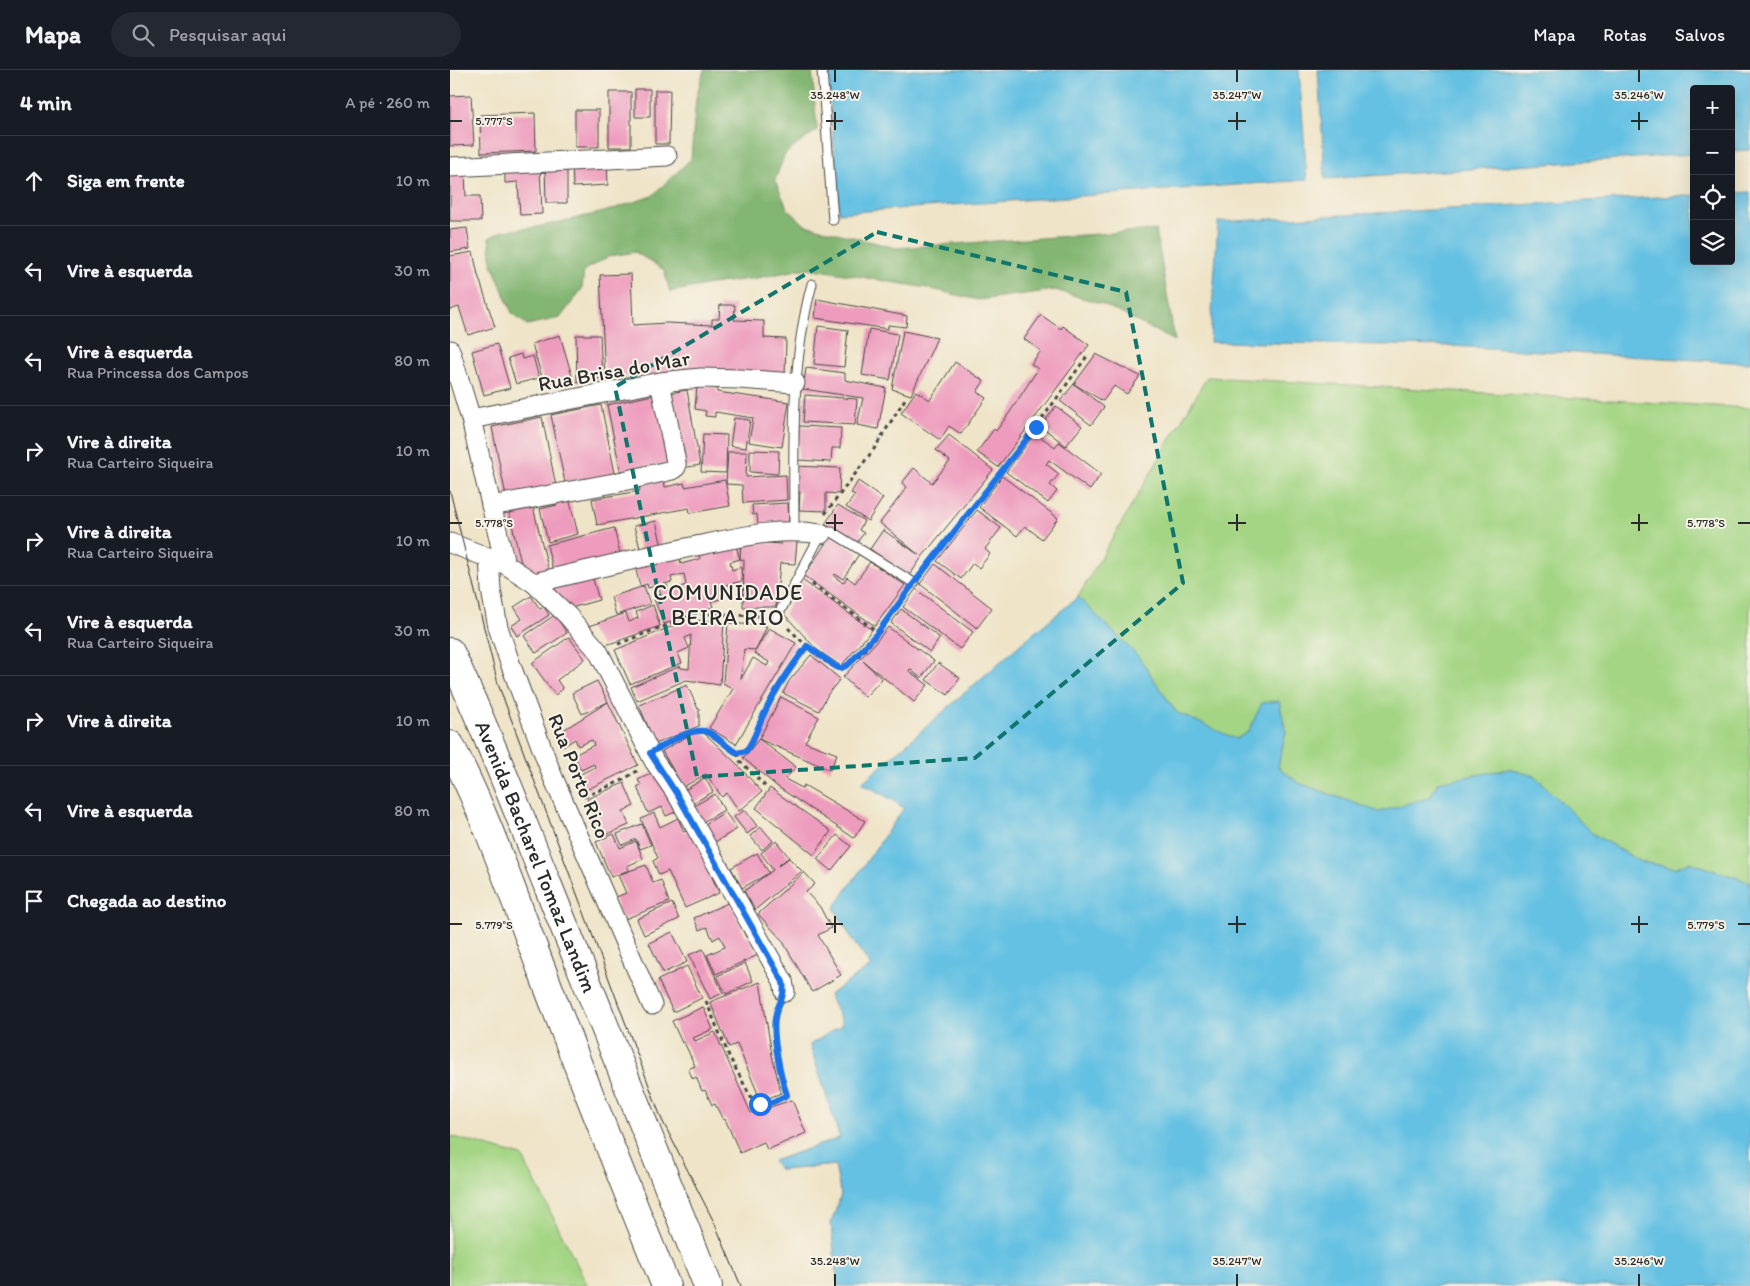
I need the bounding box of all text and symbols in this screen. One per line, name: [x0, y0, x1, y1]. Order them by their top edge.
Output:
search box: [111, 12, 461, 57]
text: Mapa: [25, 20, 81, 49]
icon: search: [129, 21, 157, 49]
text: Pesquisar aqui: [169, 23, 286, 46]
text: Mapa: [1533, 24, 1575, 46]
text: Rotas: [1603, 24, 1647, 46]
text: Salvos: [1675, 24, 1725, 46]
map controls: [1690, 85, 1735, 265]
button: +: [1690, 85, 1735, 130]
text: 35.248°W: [810, 88, 860, 102]
text: 35.247°W: [1212, 88, 1262, 102]
text: 35.246°W: [1614, 88, 1664, 102]
text: 4 min: [20, 90, 72, 115]
text: A pé · 260 m: [345, 93, 430, 112]
text: 5.777°S: [475, 114, 513, 128]
button: −: [1690, 130, 1735, 175]
icon: ahead: [20, 167, 48, 195]
text: Siga em frente: [67, 169, 185, 192]
text: 10 m: [396, 171, 430, 190]
button: locate: [1690, 175, 1735, 220]
button: layers: [1690, 220, 1735, 265]
icon: left: [20, 257, 48, 285]
text: Vire à esquerda: [67, 259, 193, 282]
text: 30 m: [394, 261, 430, 280]
text: Vire à esquerda: [67, 340, 193, 363]
street label: Rua Brisa do Mar: [536, 345, 692, 396]
icon: left: [20, 347, 48, 375]
text: 80 m: [394, 351, 430, 370]
text: Rua Princessa dos Campos: [67, 363, 249, 382]
route end: [1025, 416, 1048, 439]
text: Vire à direita: [67, 430, 172, 453]
icon: right: [20, 437, 48, 465]
text: 10 m: [396, 441, 430, 460]
text: Rua Carteiro Siqueira: [67, 453, 213, 472]
text: 5.778°S: [475, 516, 513, 530]
text: 5.778°S: [1687, 516, 1725, 530]
text: Vire à direita: [67, 520, 172, 543]
icon: right: [20, 527, 48, 555]
text: 10 m: [396, 531, 430, 550]
text: Rua Carteiro Siqueira: [67, 543, 213, 562]
district label: COMUNIDADE BEIRA RIO: [653, 579, 803, 631]
text: Vire à esquerda: [67, 610, 193, 633]
icon: left: [20, 617, 48, 645]
text: 30 m: [394, 621, 430, 640]
text: Rua Carteiro Siqueira: [67, 633, 213, 652]
icon: right: [20, 707, 48, 735]
text: Vire à direita: [67, 709, 172, 732]
street label: Rua Porto Rico: [543, 710, 616, 842]
text: 10 m: [396, 711, 430, 730]
street label: Avenida Bacharel Tomaz Landim: [470, 717, 603, 996]
icon: left: [20, 797, 48, 825]
text: Vire à esquerda: [67, 799, 193, 822]
text: 80 m: [394, 801, 430, 820]
icon: arrive: [20, 887, 48, 915]
text: Chegada ao destino: [67, 889, 226, 912]
text: 5.779°S: [475, 918, 513, 932]
text: 5.779°S: [1687, 918, 1725, 932]
route start: [749, 1093, 772, 1116]
text: 35.248°W: [810, 1254, 860, 1268]
text: 35.247°W: [1212, 1254, 1262, 1268]
text: 35.246°W: [1614, 1254, 1664, 1268]

